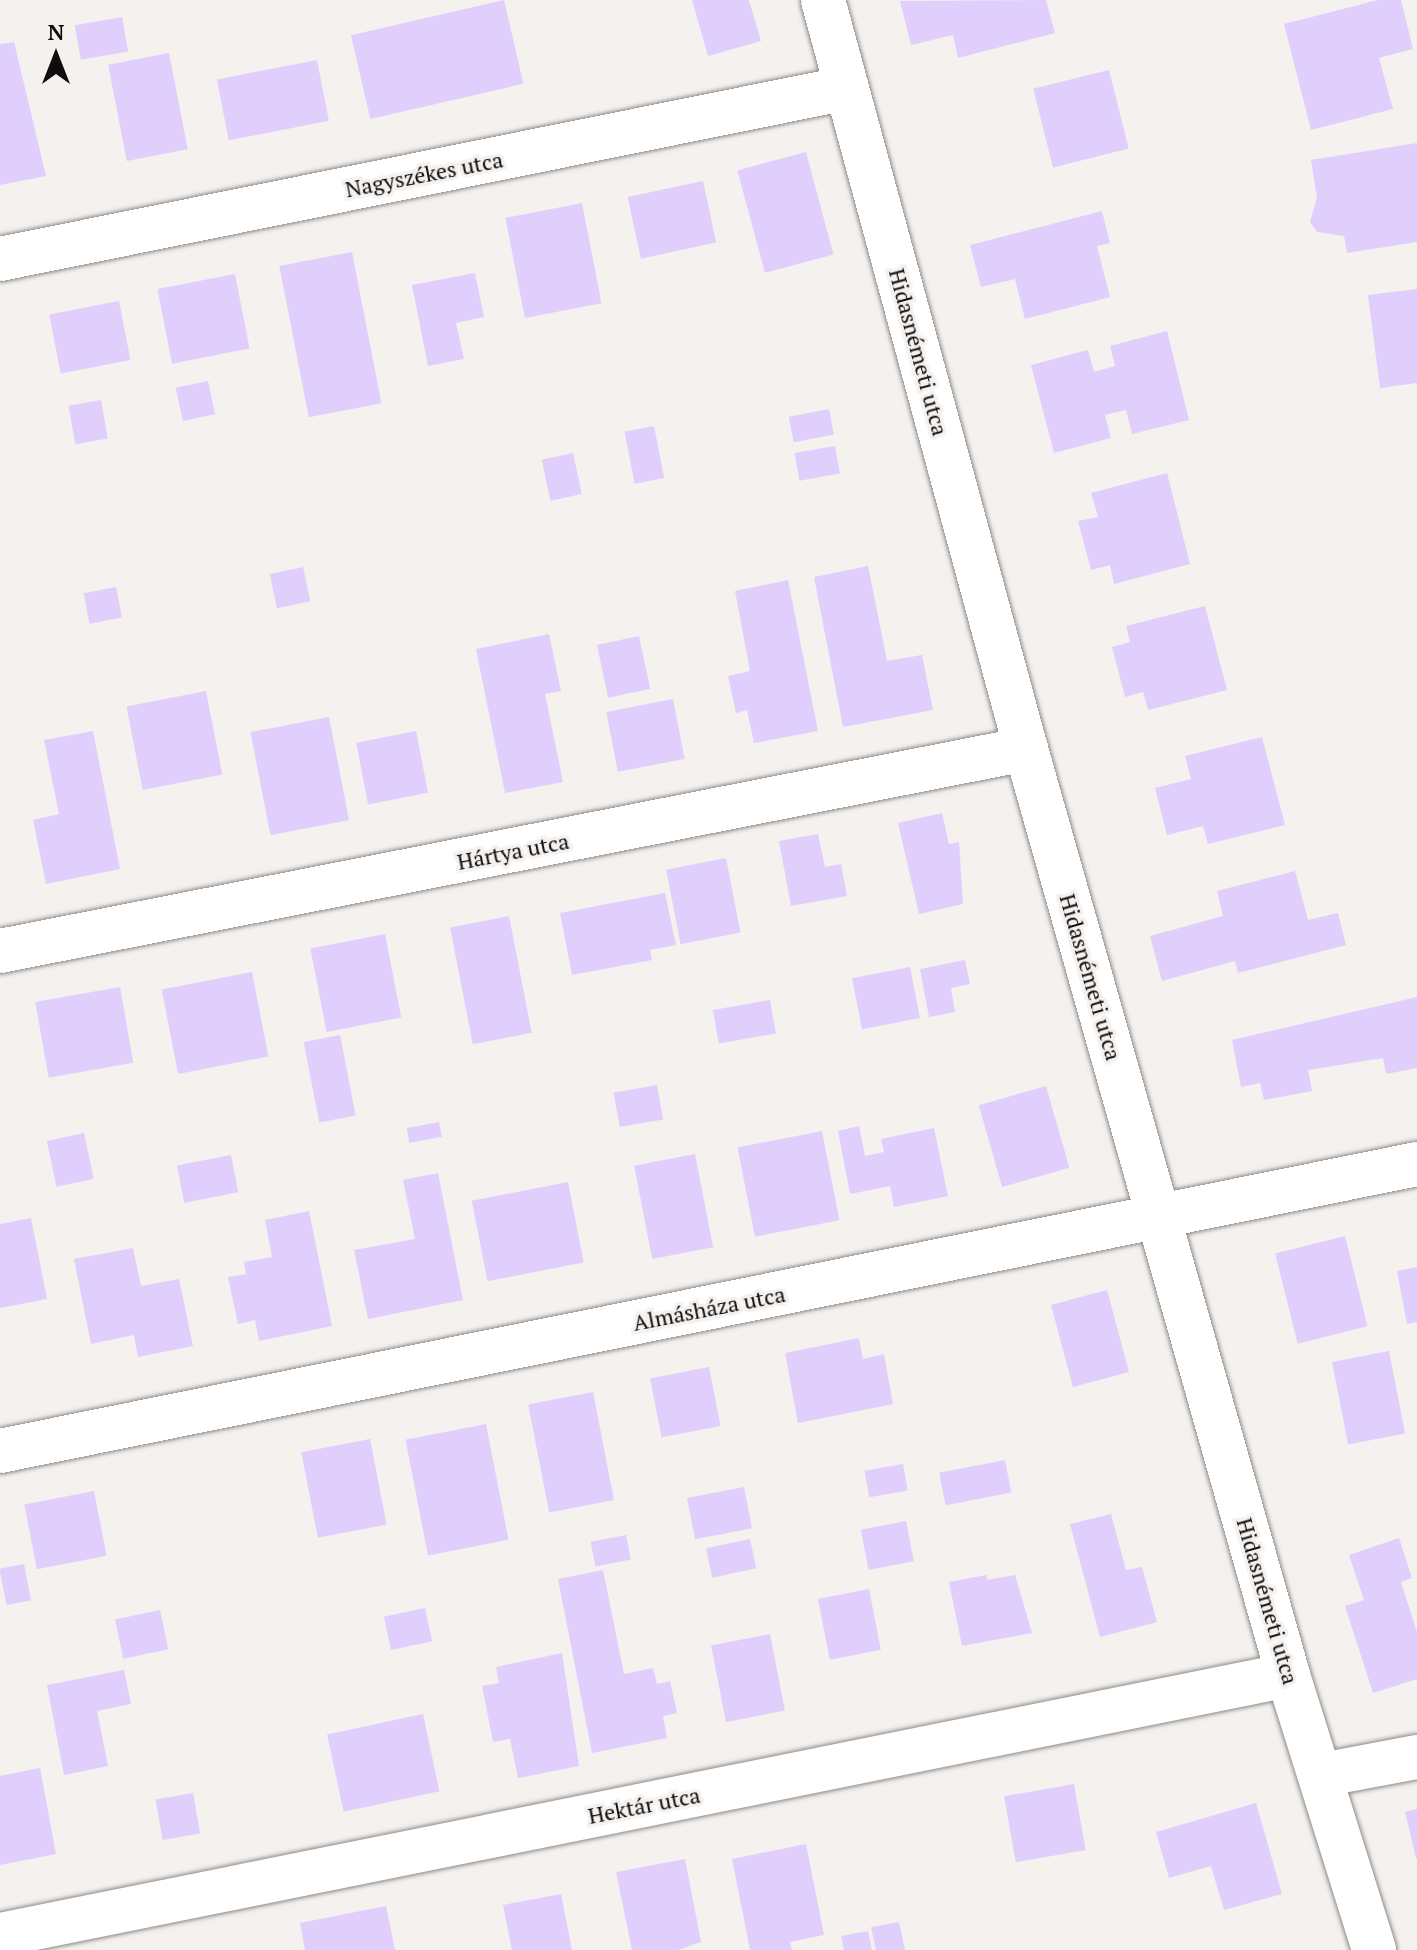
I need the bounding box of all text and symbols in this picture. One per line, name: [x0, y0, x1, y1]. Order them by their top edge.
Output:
north arrow: [16, 16, 96, 96]
text: N: [48, 17, 64, 46]
street label: Nagyszékes utca: [343, 146, 505, 202]
street label: Hidasnémeti utca: [884, 266, 954, 438]
street label: Hártya utca: [455, 827, 571, 875]
street label: Hidasnémeti utca: [1055, 891, 1127, 1063]
street label: Almásháza utca: [631, 1280, 787, 1336]
street label: Hidasnémeti utca: [1232, 1515, 1304, 1687]
street label: Hektár utca: [586, 1781, 702, 1829]

